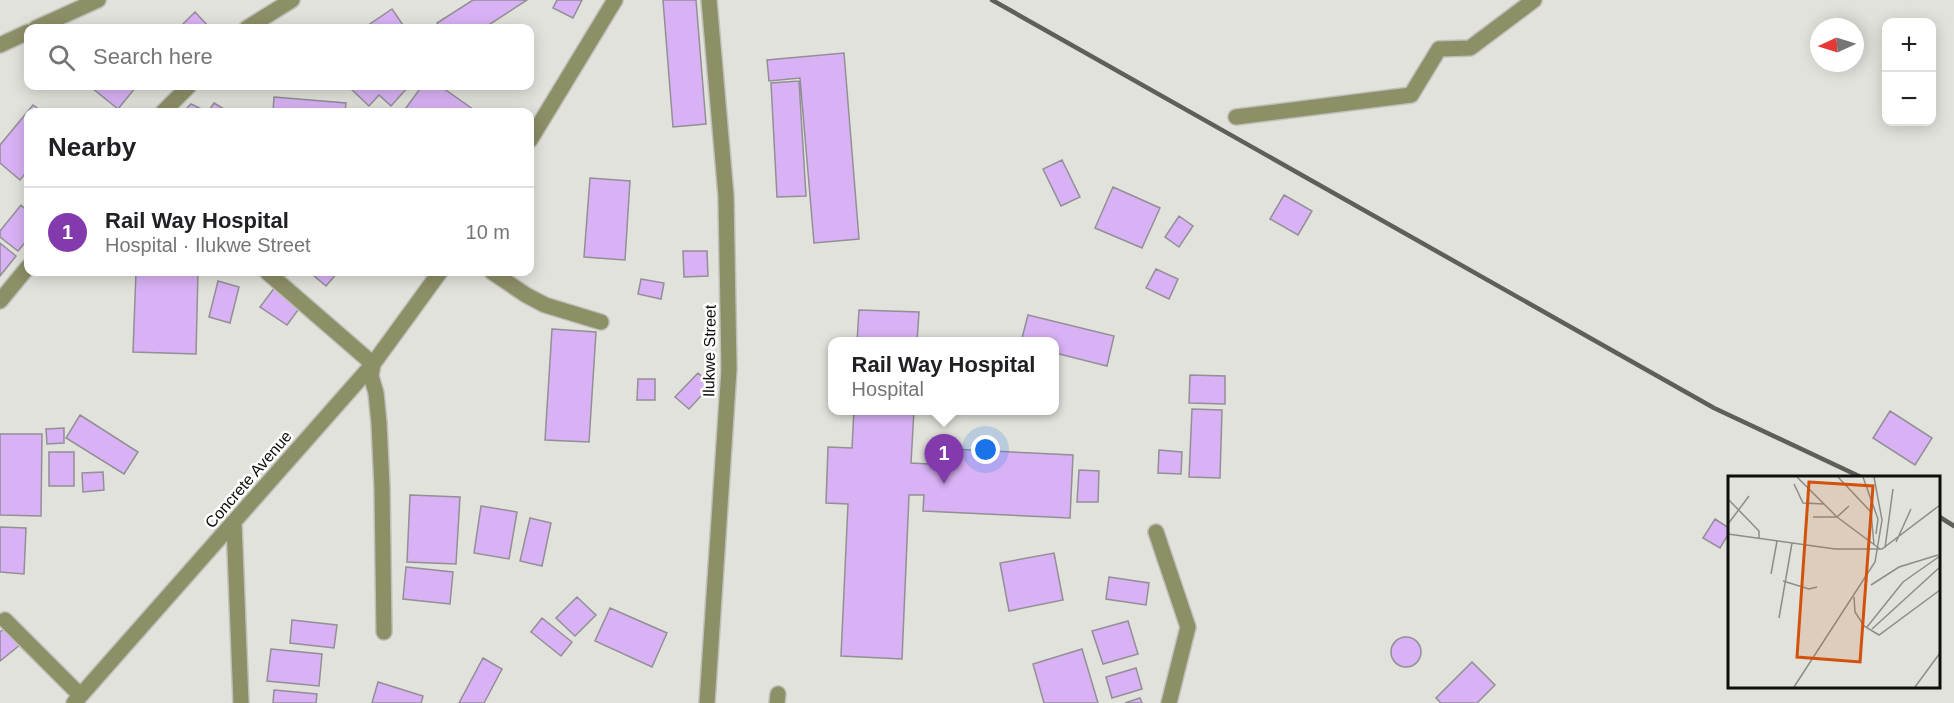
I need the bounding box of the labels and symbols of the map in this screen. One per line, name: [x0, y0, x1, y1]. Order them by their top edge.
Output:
north arrow: [1810, 18, 1864, 72]
street label: Ilukwe Street: [700, 304, 719, 397]
street label: Concrete Avenue: [202, 427, 295, 531]
pin: 1: [924, 434, 964, 484]
your location: [971, 435, 1000, 464]
inset map: [1728, 476, 1939, 688]

